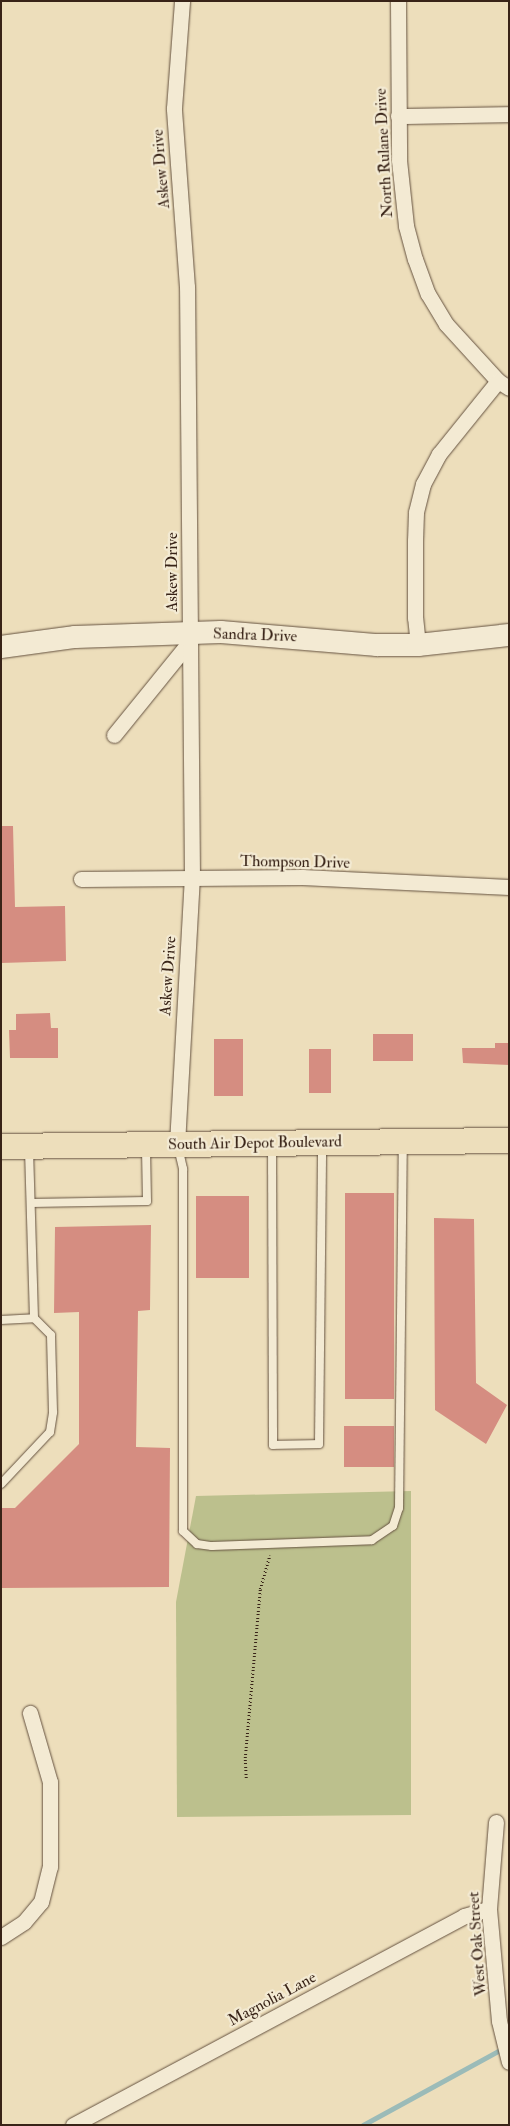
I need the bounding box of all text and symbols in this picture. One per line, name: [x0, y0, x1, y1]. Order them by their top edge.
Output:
street label: North Rulane Drive: [371, 88, 397, 218]
street label: Askew Drive: [148, 129, 174, 209]
street label: Askew Drive: [162, 532, 182, 612]
street label: Sandra Drive: [213, 624, 297, 646]
street label: Thompson Drive: [240, 851, 350, 873]
street label: Askew Drive: [156, 936, 180, 1016]
street label: South Air Depot Boulevard: [168, 1132, 342, 1154]
street label: West Oak Street: [464, 1891, 490, 1997]
street label: Magnolia Lane: [225, 1968, 319, 2030]

